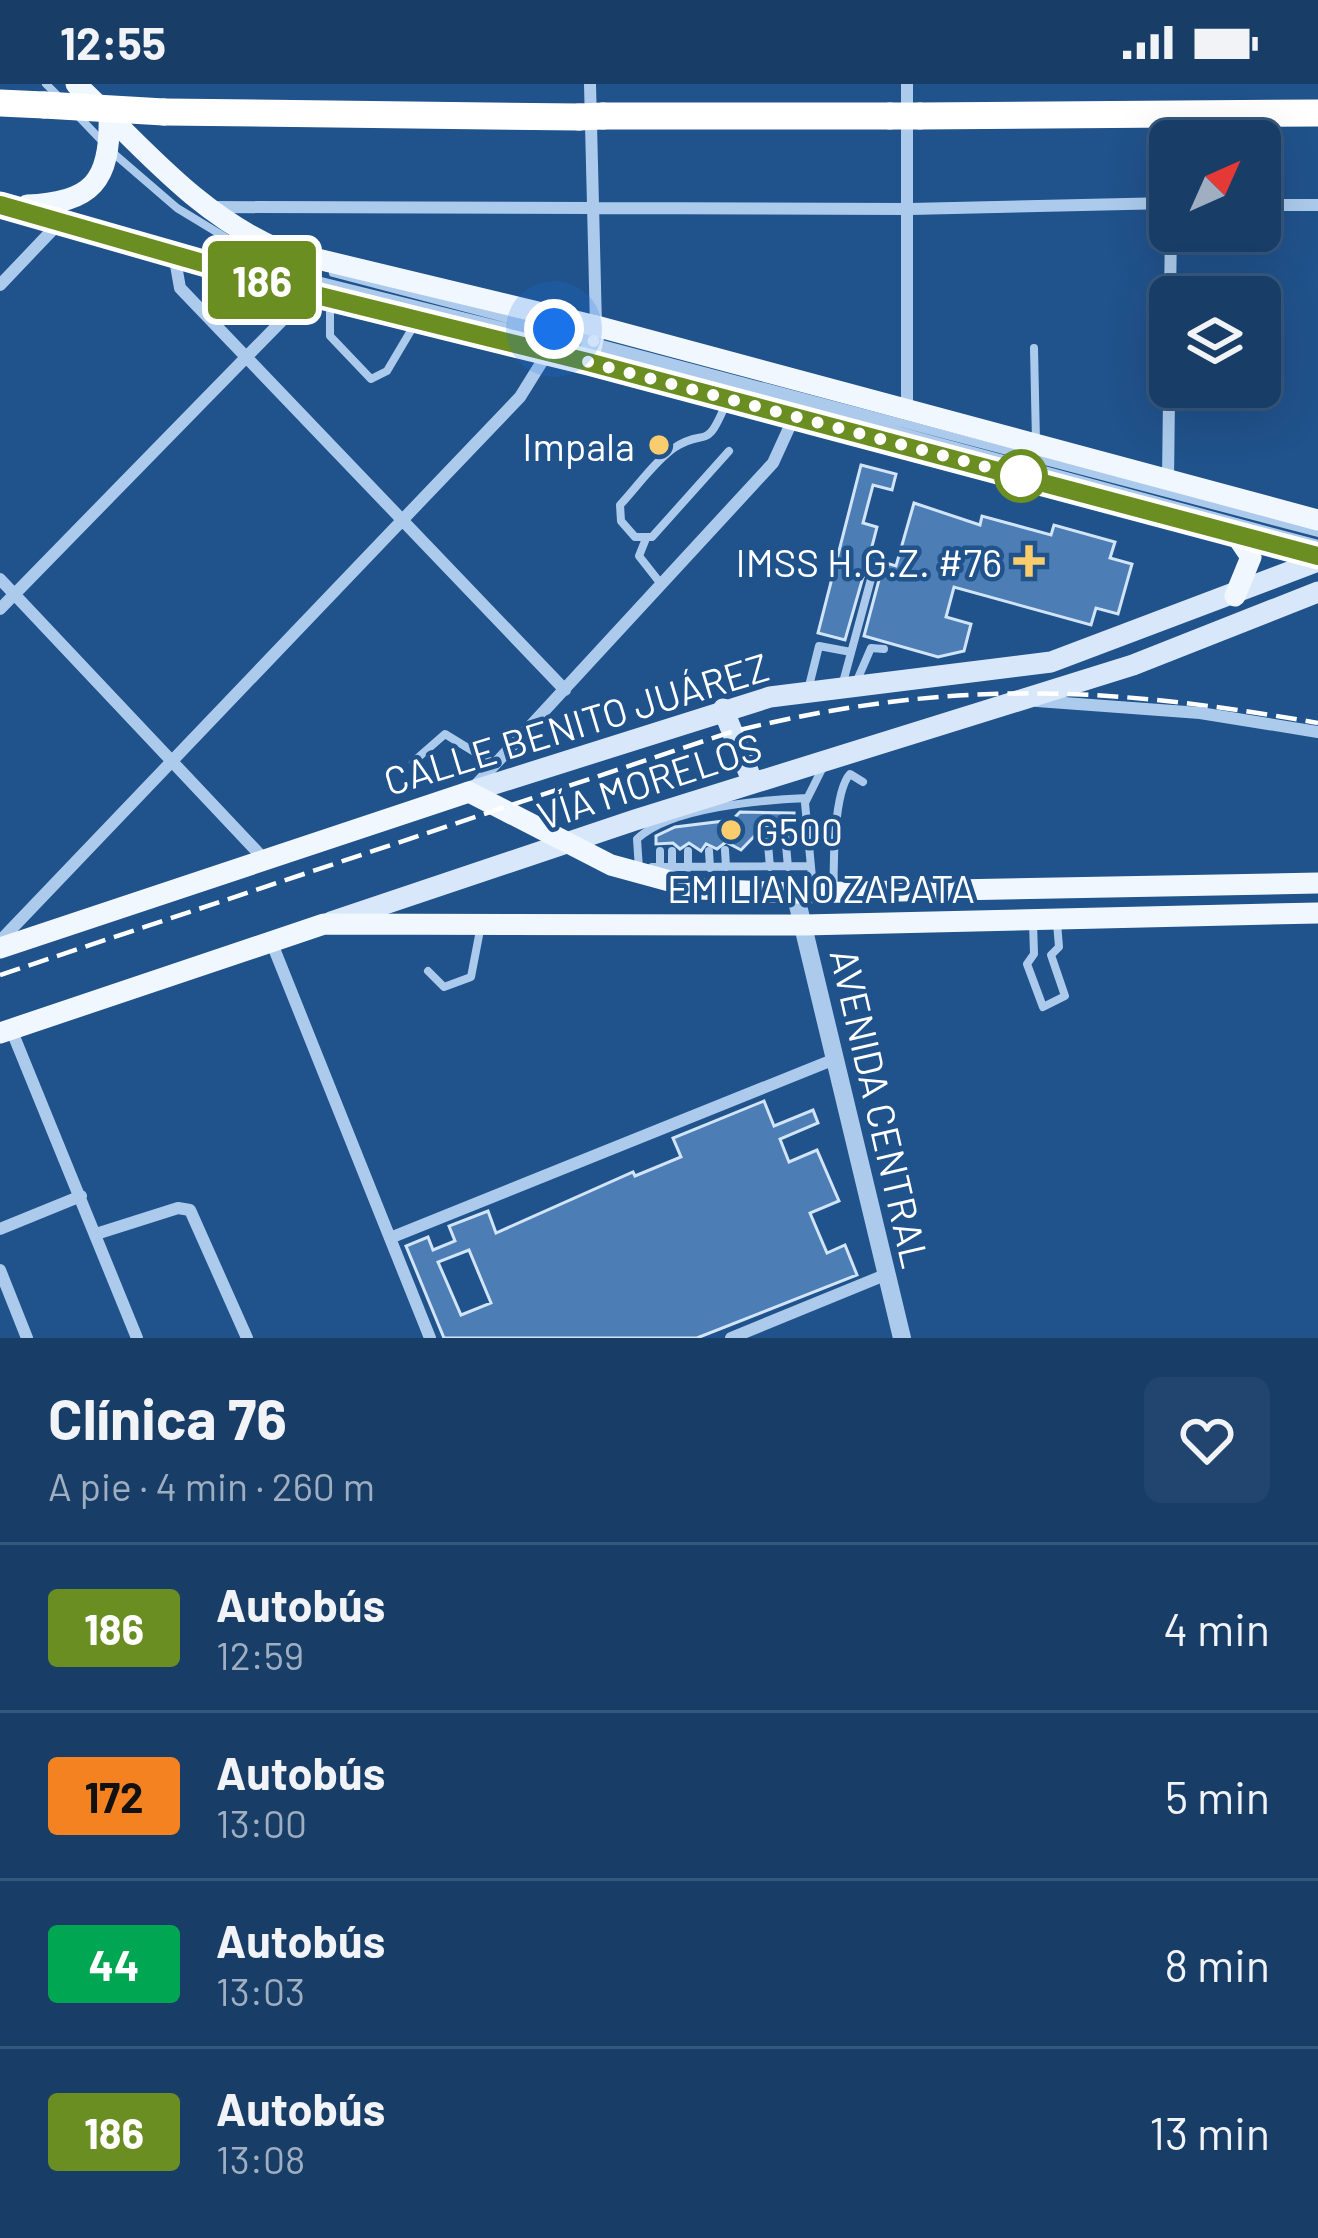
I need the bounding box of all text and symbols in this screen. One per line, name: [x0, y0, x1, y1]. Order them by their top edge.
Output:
text: 12:55: [60, 15, 166, 69]
north arrow: [1149, 120, 1281, 252]
map controls: [1149, 120, 1281, 408]
line badge: 186: [193, 241, 331, 319]
text: 186: [232, 255, 292, 305]
button: layers: [1149, 276, 1281, 408]
your location: [524, 299, 584, 359]
place label: Impala: [522, 422, 635, 469]
marker: Impala: [646, 432, 672, 458]
unlabelled marker: [996, 451, 1046, 501]
place label: IMSS H.G.Z. #76: [736, 538, 1002, 585]
marker: IMSS H.G.Z. #76: [1013, 545, 1045, 577]
street label: CALLE BENITO JUÁREZ: [378, 642, 774, 804]
street label: VÍA MORELOS: [531, 722, 767, 838]
place label: G500: [755, 807, 843, 854]
marker: G500: [718, 817, 744, 843]
street label: EMILIANO ZAPATA: [667, 864, 975, 911]
street label: AVENIDA CENTRAL: [821, 944, 941, 1272]
button: heart: [1144, 1377, 1270, 1503]
text: Clínica 76: [48, 1383, 287, 1451]
text: A pie · 4 min · 260 m: [48, 1462, 375, 1509]
text: Autobús: [216, 1577, 385, 1631]
text: 4 min: [1163, 1601, 1270, 1655]
text: 186: [84, 1603, 144, 1653]
text: 12:59: [216, 1631, 304, 1678]
text: Autobús: [216, 1745, 385, 1799]
text: 5 min: [1165, 1769, 1270, 1823]
text: 172: [84, 1771, 144, 1821]
text: 13:00: [216, 1799, 307, 1846]
text: Autobús: [216, 1913, 385, 1967]
text: 8 min: [1165, 1937, 1270, 1991]
text: 44: [89, 1939, 139, 1989]
text: 13:03: [216, 1967, 305, 2014]
text: Autobús: [216, 2081, 385, 2135]
text: 13 min: [1149, 2105, 1270, 2159]
text: 186: [84, 2107, 144, 2157]
text: 13:08: [216, 2135, 305, 2182]

